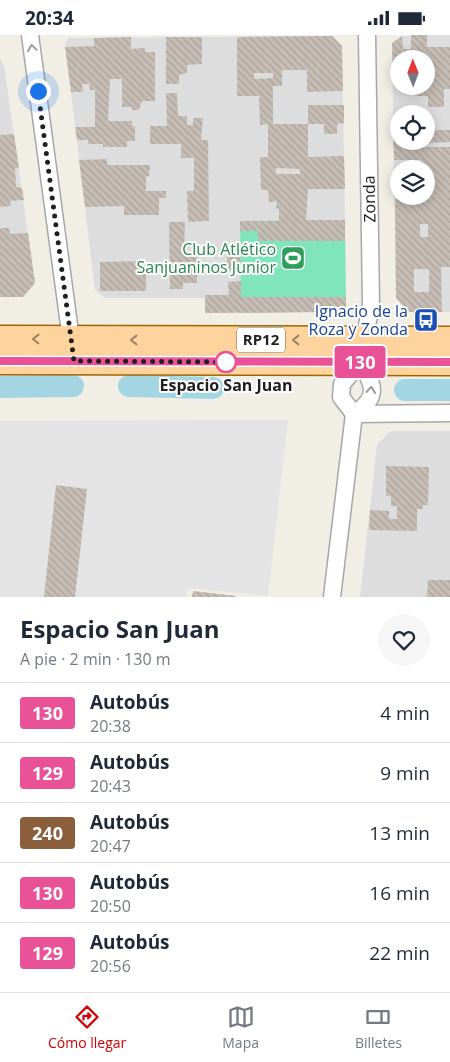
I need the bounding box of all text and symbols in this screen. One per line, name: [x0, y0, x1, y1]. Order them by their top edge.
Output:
text: 20:34: [25, 5, 74, 31]
one-way arrow: [27, 44, 38, 52]
north arrow: [390, 50, 435, 95]
map controls: [390, 50, 435, 205]
your location: [26, 79, 51, 104]
button: locate: [390, 105, 435, 150]
button: layers: [390, 160, 435, 205]
street label: Zonda: [358, 175, 380, 223]
place label: Club Atlético Sanjuaninos Junior: [137, 238, 276, 278]
sports icon: Club Atlético Sanjuaninos Junior: [280, 245, 306, 271]
place label: Ignacio de la Roza y Zonda: [309, 300, 408, 340]
bus stop icon: Ignacio de la Roza y Zonda: [413, 307, 439, 333]
road number: RP12: [237, 327, 285, 353]
one-way arrow: [31, 334, 39, 344]
one-way arrow: [130, 335, 138, 345]
one-way arrow: [292, 335, 300, 345]
line badge: 130: [331, 346, 389, 378]
text: 130: [345, 350, 375, 374]
marker: Espacio San Juan: [215, 351, 237, 373]
place label: Espacio San Juan: [159, 374, 293, 396]
one-way arrow: [365, 386, 376, 394]
text: Espacio San Juan: [20, 612, 220, 645]
button: heart: [378, 614, 430, 666]
text: A pie · 2 min · 130 m: [20, 648, 171, 670]
text: Autobús: [90, 689, 170, 715]
text: 4 min: [380, 700, 430, 726]
text: 130: [32, 701, 63, 725]
text: 20:38: [90, 715, 131, 737]
text: Autobús: [90, 749, 170, 775]
text: 9 min: [380, 760, 430, 786]
text: 129: [32, 761, 63, 785]
text: 20:43: [90, 775, 131, 797]
text: Autobús: [90, 809, 170, 835]
text: 13 min: [369, 820, 430, 846]
text: 240: [32, 821, 63, 845]
text: 20:47: [90, 835, 131, 857]
text: Autobús: [90, 869, 170, 895]
text: 16 min: [369, 880, 430, 906]
text: 130: [32, 881, 63, 905]
text: 20:50: [90, 895, 131, 917]
text: Autobús: [90, 929, 170, 955]
text: 22 min: [369, 940, 430, 966]
text: 129: [32, 941, 63, 965]
text: 20:56: [90, 955, 131, 977]
tab: Cómo llegar: [48, 1003, 126, 1052]
tab: Mapa: [222, 1003, 259, 1052]
tab: Billetes: [355, 1003, 402, 1052]

